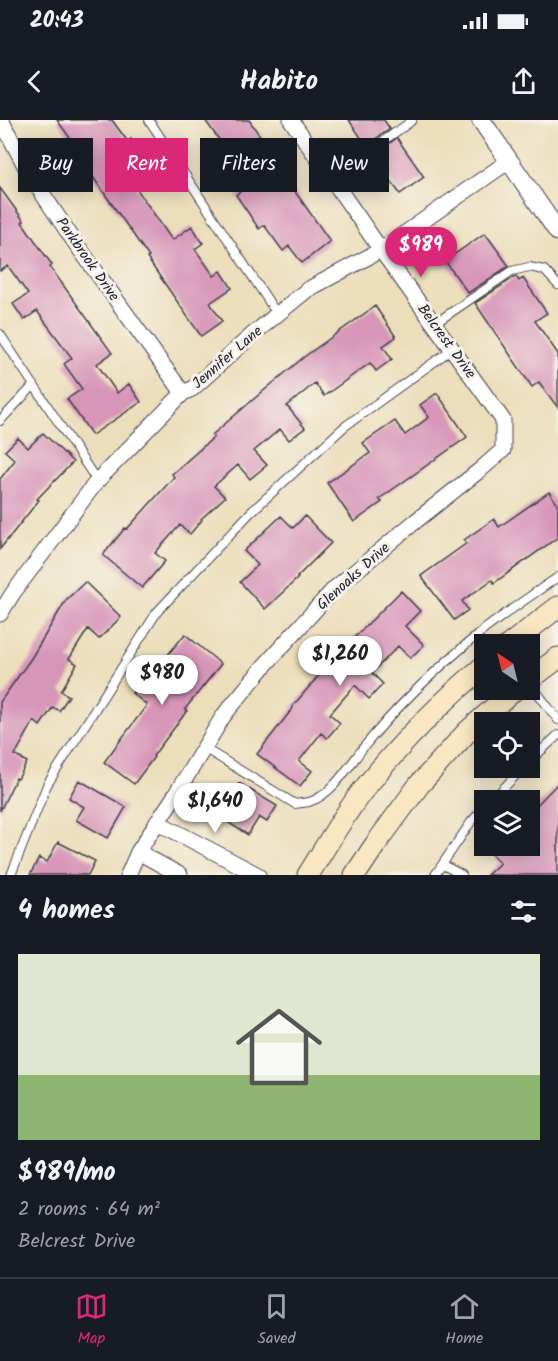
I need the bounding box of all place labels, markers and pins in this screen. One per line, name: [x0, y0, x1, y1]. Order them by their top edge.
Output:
pin: $989: [385, 227, 457, 278]
pin: $1,260: [291, 636, 389, 687]
pin: $980: [126, 655, 198, 706]
pin: $1,640: [166, 783, 264, 834]

